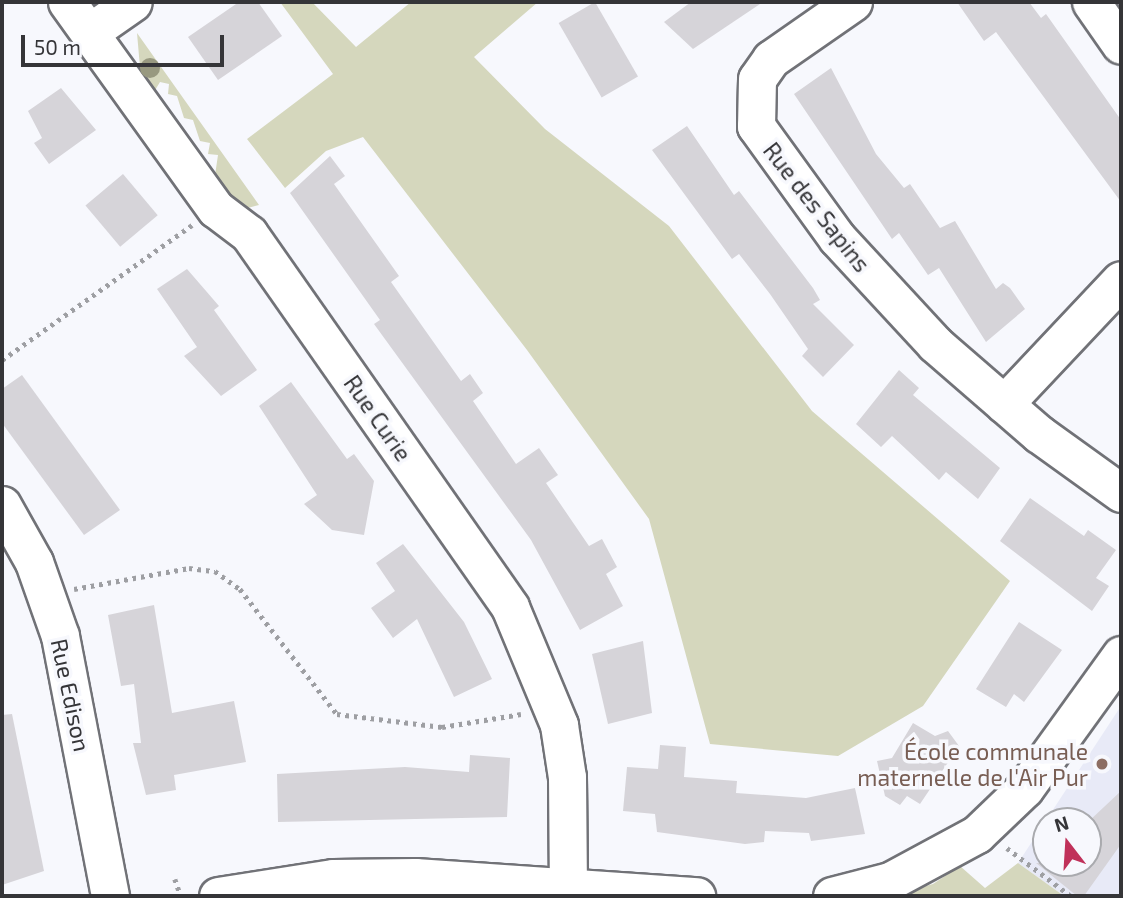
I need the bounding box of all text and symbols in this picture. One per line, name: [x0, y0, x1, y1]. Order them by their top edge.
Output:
scale bar: [24, 21, 228, 65]
text: 50 m: [34, 34, 81, 59]
street label: Rue des Sapins: [758, 137, 876, 277]
street label: Rue Curie: [339, 370, 417, 466]
street label: Rue Edison: [46, 636, 96, 754]
place label: École communale maternelle de l'Air Pur: [857, 737, 1088, 791]
marker: École communale maternelle de l'Air Pur: [1094, 756, 1110, 772]
north arrow: [1032, 807, 1102, 877]
text: N: [1051, 810, 1071, 836]

